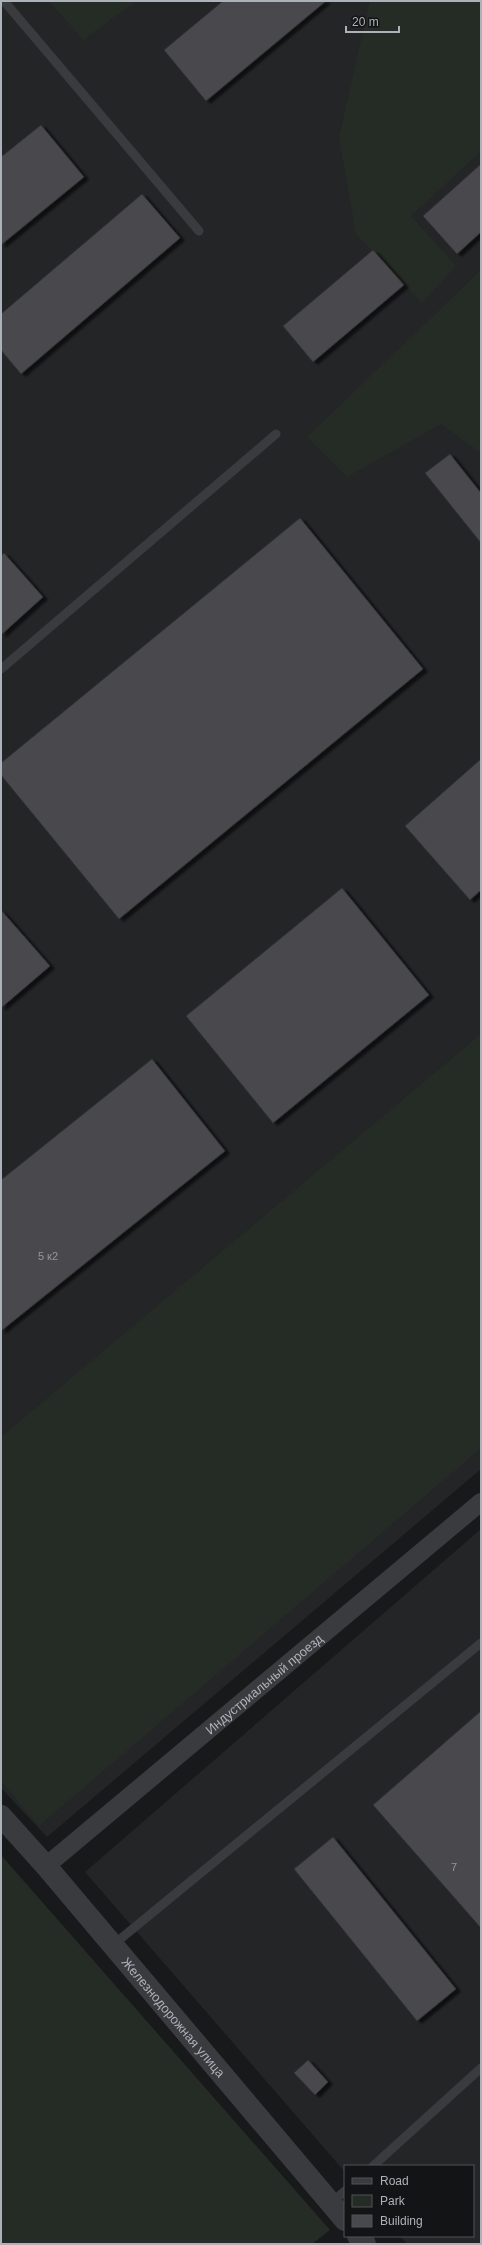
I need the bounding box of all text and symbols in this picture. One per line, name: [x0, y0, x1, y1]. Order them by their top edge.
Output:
scale bar: [346, 8, 399, 34]
text: 20 m: [352, 15, 379, 29]
house number: 5 к2: [38, 1250, 58, 1262]
street label: Индустриальный проезд: [202, 1631, 326, 1737]
house number: 7: [451, 1861, 457, 1873]
street label: Железнодорожная улица: [118, 1954, 228, 2081]
legend: [344, 2165, 474, 2237]
text: Road: [380, 2174, 409, 2188]
text: Park: [380, 2194, 406, 2208]
text: Building: [380, 2214, 423, 2228]

